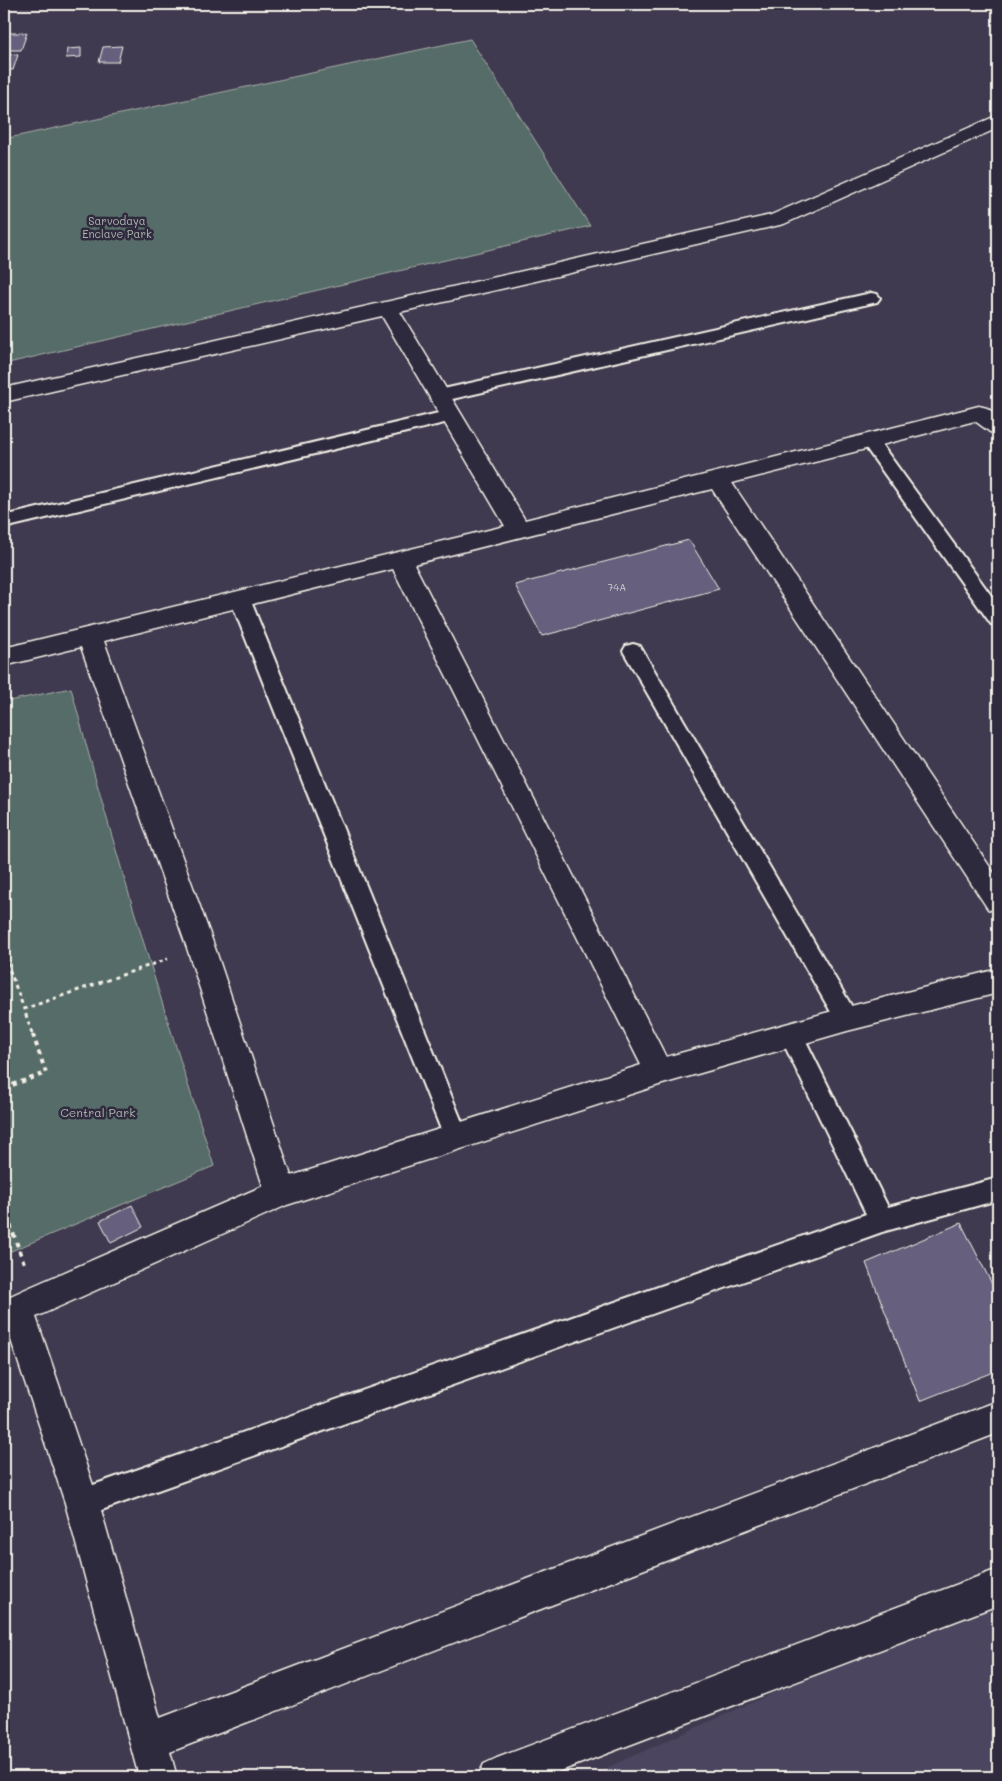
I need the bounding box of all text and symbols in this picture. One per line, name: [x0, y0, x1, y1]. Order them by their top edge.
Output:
park label: Sarvodaya Enclave Park: [82, 213, 152, 241]
house number: 74A: [608, 580, 626, 594]
park label: Central Park: [60, 1104, 136, 1120]

